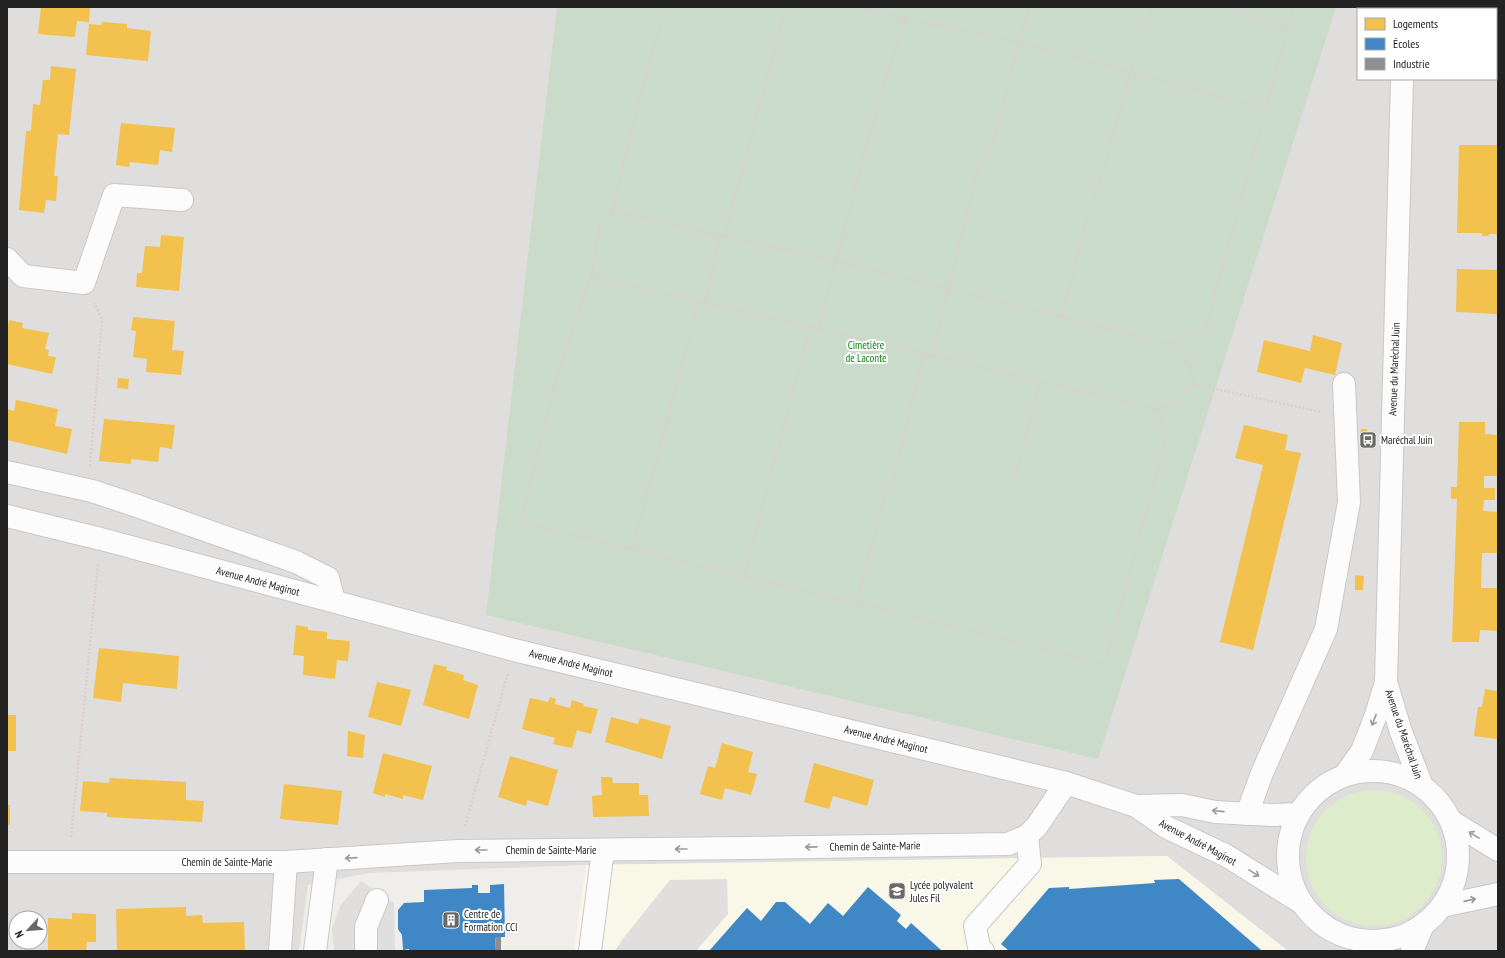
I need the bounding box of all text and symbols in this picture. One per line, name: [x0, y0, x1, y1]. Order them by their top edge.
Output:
legend: [1357, 8, 1497, 80]
text: Logements: [1393, 16, 1438, 31]
text: Écoles: [1393, 36, 1419, 51]
text: Industrie: [1393, 56, 1430, 71]
street label: Avenue du Maréchal Juin: [1385, 322, 1403, 416]
park label: Cimetière de Laconte: [845, 338, 887, 365]
bus stop icon: Maréchal Juin: [1358, 430, 1378, 450]
place label: Maréchal Juin: [1381, 433, 1433, 447]
street label: Avenue André Maginot: [215, 563, 301, 599]
street label: Avenue André Maginot: [528, 646, 614, 680]
street label: Avenue du Maréchal Juin: [1382, 687, 1426, 781]
one-way arrow: [1370, 713, 1378, 725]
street label: Avenue André Maginot: [843, 722, 929, 756]
one-way arrow: [1212, 808, 1225, 815]
street label: Avenue André Maginot: [1157, 816, 1239, 868]
one-way arrow: [1468, 831, 1480, 839]
street label: Chemin de Sainte-Marie: [829, 838, 921, 854]
street label: Chemin de Sainte-Marie: [505, 843, 597, 857]
one-way arrow: [805, 843, 818, 851]
one-way arrow: [675, 845, 688, 853]
one-way arrow: [475, 846, 488, 854]
one-way arrow: [345, 854, 358, 861]
street label: Chemin de Sainte-Marie: [181, 855, 273, 869]
one-way arrow: [1249, 869, 1260, 878]
place label: Lycée polyvalent Jules Fil: [909, 878, 973, 905]
school or university icon: Lycée polyvalent Jules Fil: [887, 881, 907, 901]
one-way arrow: [1463, 895, 1476, 903]
place label: Centre de Formation CCI: [464, 907, 518, 934]
north arrow: [8, 910, 48, 950]
building icon: Centre de Formation CCI: [441, 910, 461, 930]
text: N: [11, 929, 27, 940]

